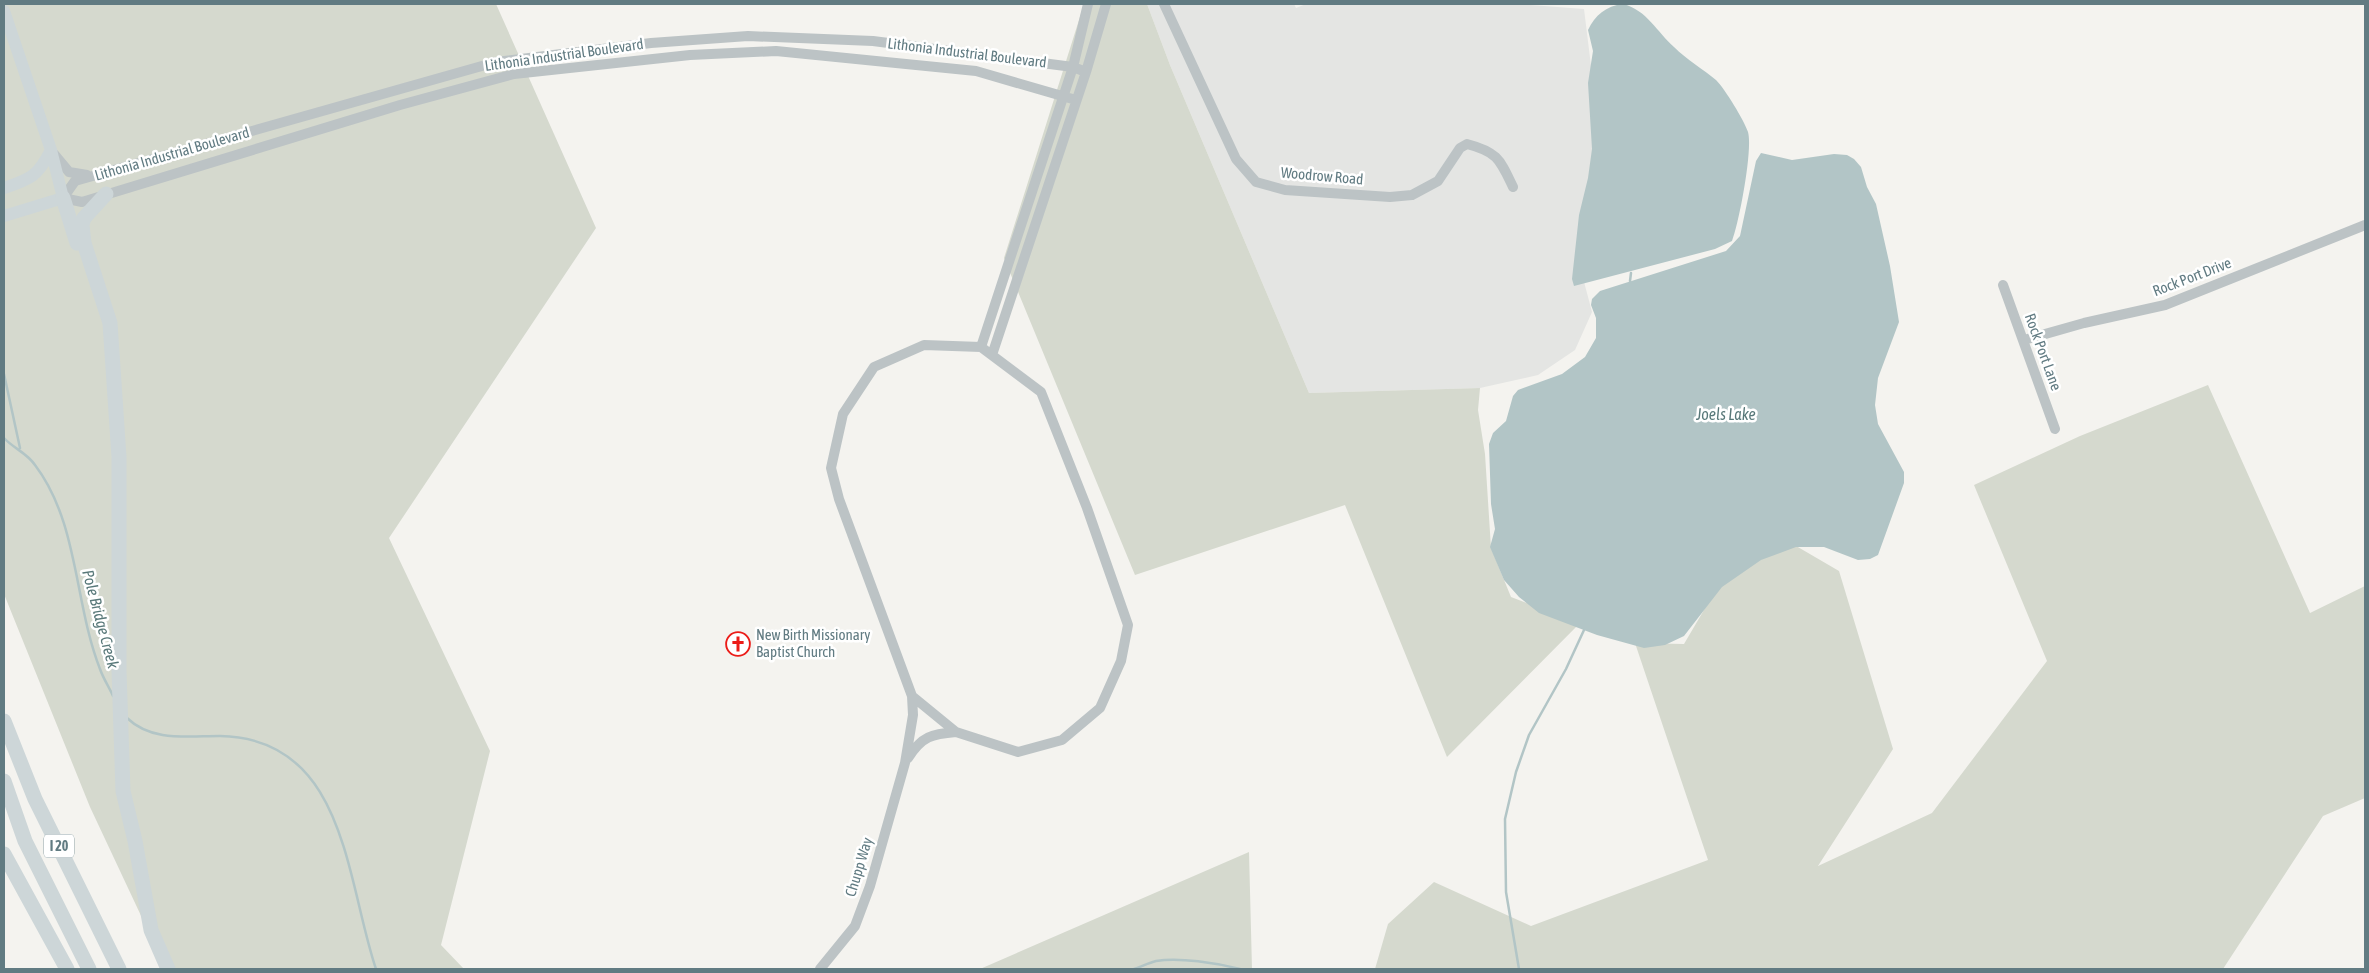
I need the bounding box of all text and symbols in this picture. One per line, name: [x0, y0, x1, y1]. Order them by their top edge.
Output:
street label: Lithonia Industrial Boulevard: [887, 34, 1048, 71]
street label: Lithonia Industrial Boulevard: [484, 35, 644, 74]
street label: Lithonia Industrial Boulevard: [93, 123, 251, 184]
street label: Woodrow Road: [1280, 163, 1364, 188]
street label: Rock Port Drive: [2150, 254, 2234, 299]
street label: Rock Port Lane: [2022, 311, 2065, 393]
water label: Joels Lake: [1695, 405, 1756, 423]
water label: Pole Bridge Creek: [78, 568, 123, 672]
place label: New Birth Missionary Baptist Church: [756, 626, 870, 660]
church icon: New Birth Missionary Baptist Church: [725, 631, 751, 657]
road number: I 20: [44, 834, 74, 858]
street label: Chupp Way: [841, 835, 876, 899]

